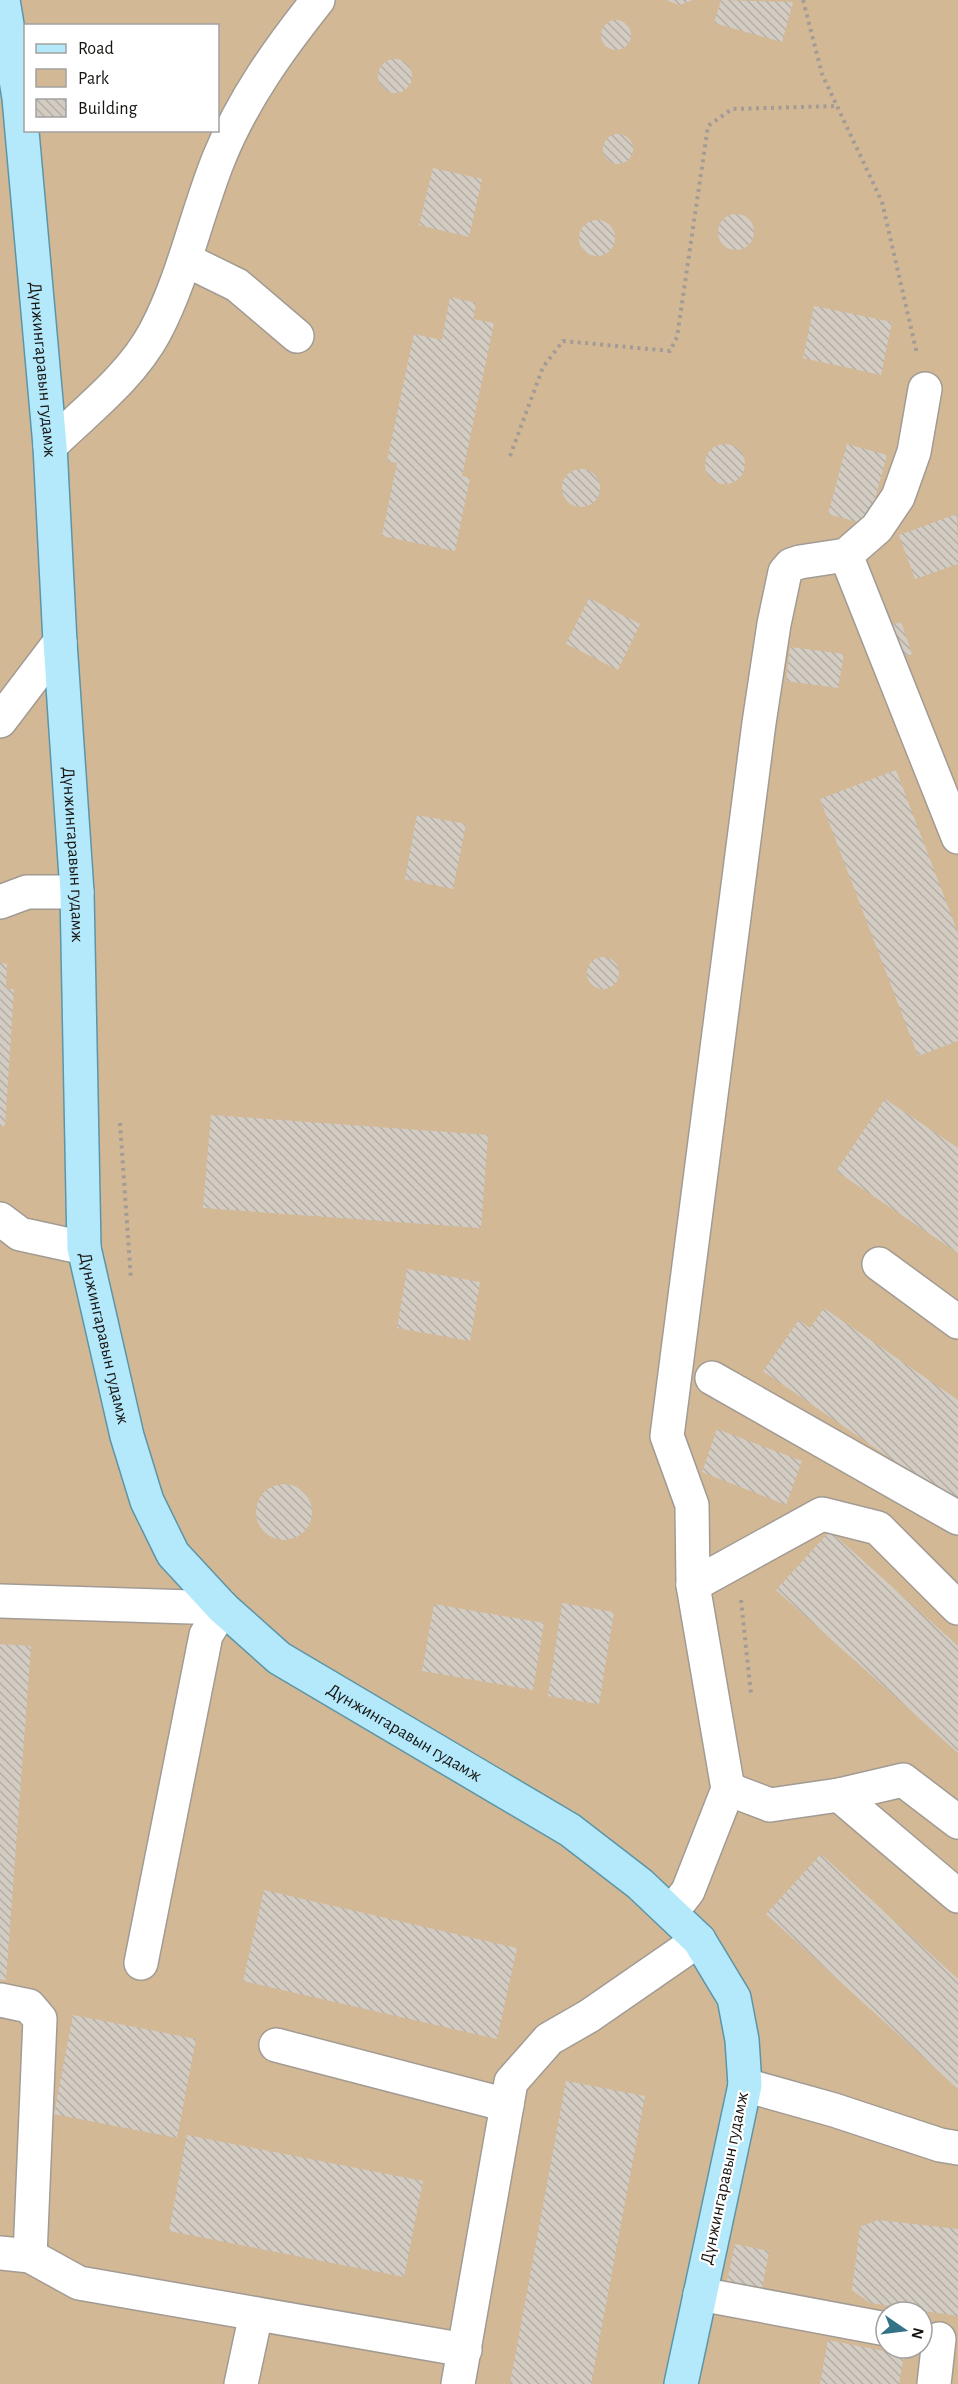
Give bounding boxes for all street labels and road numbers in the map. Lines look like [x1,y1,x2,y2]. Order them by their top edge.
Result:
street label: Дүнжингаравын гудамж [25,281,59,458]
street label: Дүнжингаравын гудамж [59,766,86,943]
street label: Дүнжингаравын гудамж [75,1251,132,1426]
street label: Дүнжингаравын гудамж [324,1681,485,1786]
street label: Дүнжингаравын гудамж [698,2090,752,2266]

